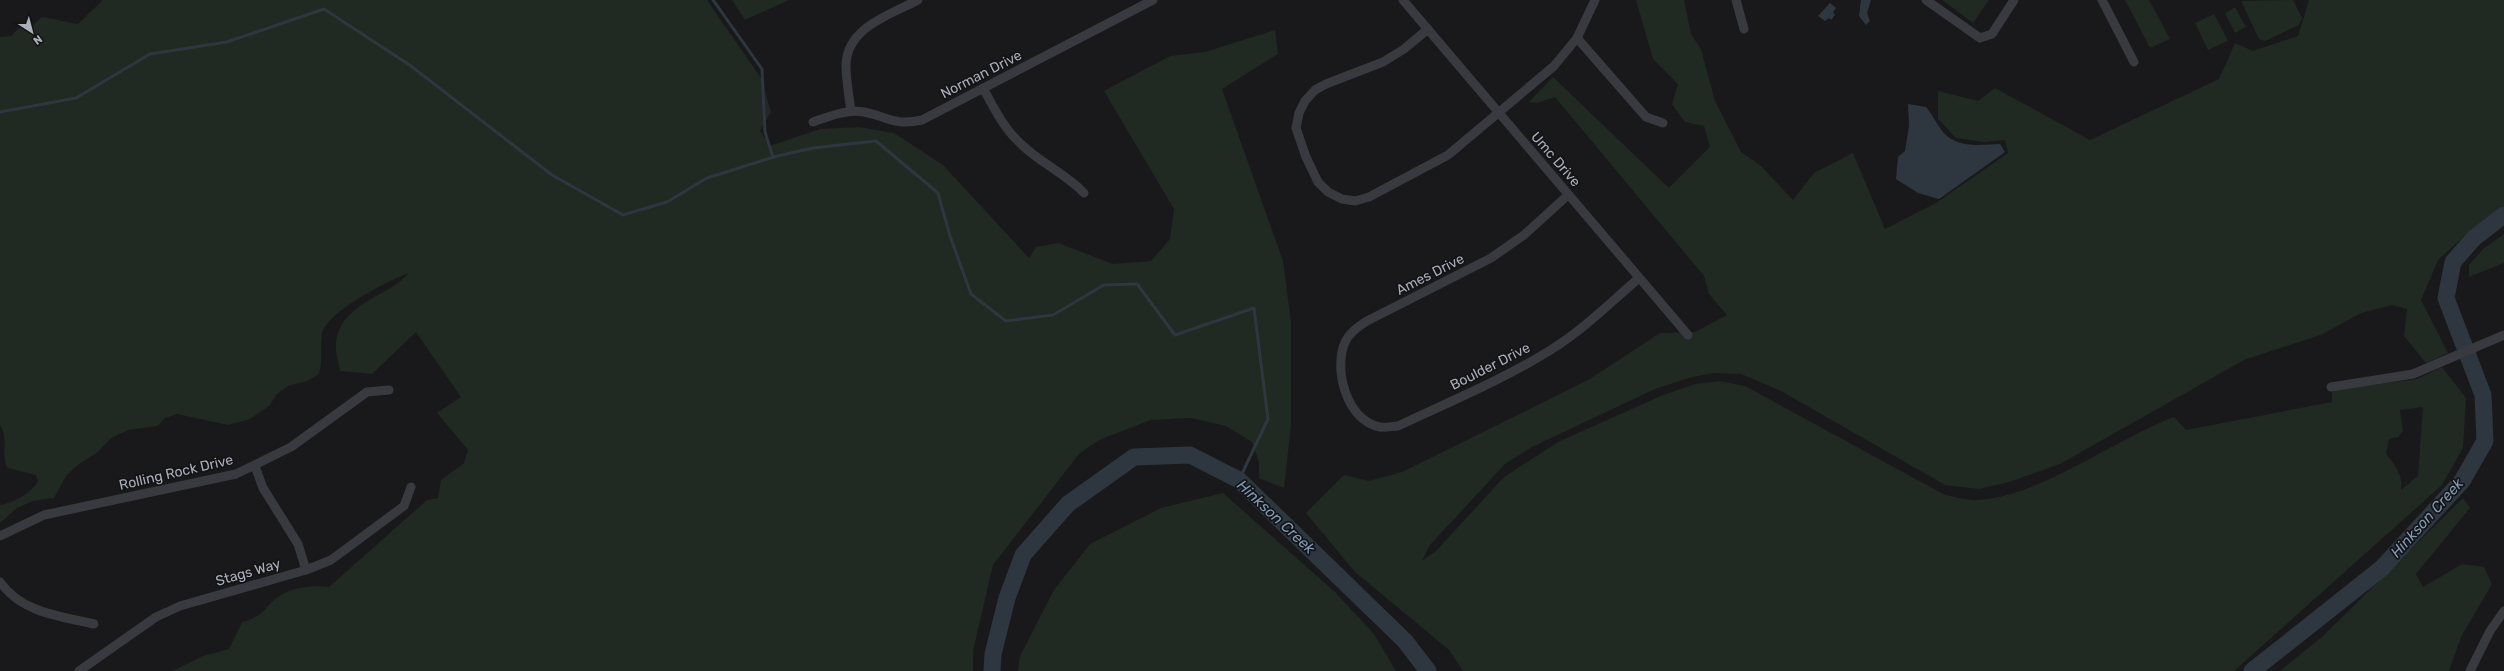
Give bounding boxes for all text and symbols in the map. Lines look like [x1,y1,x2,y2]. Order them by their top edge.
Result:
north arrow [12,12,52,52]
text: N [30,32,45,47]
street label: Norman Drive [938,47,1025,102]
street label: Umc Drive [1527,128,1584,190]
street label: Ames Drive [1393,250,1467,299]
street label: Boulder Drive [1447,339,1533,394]
street label: Rolling Rock Drive [117,451,235,494]
water label: Hinkson Creek [2387,475,2467,561]
water label: Hinkson Creek [1233,476,1319,558]
street label: Stags Way [214,555,283,590]

